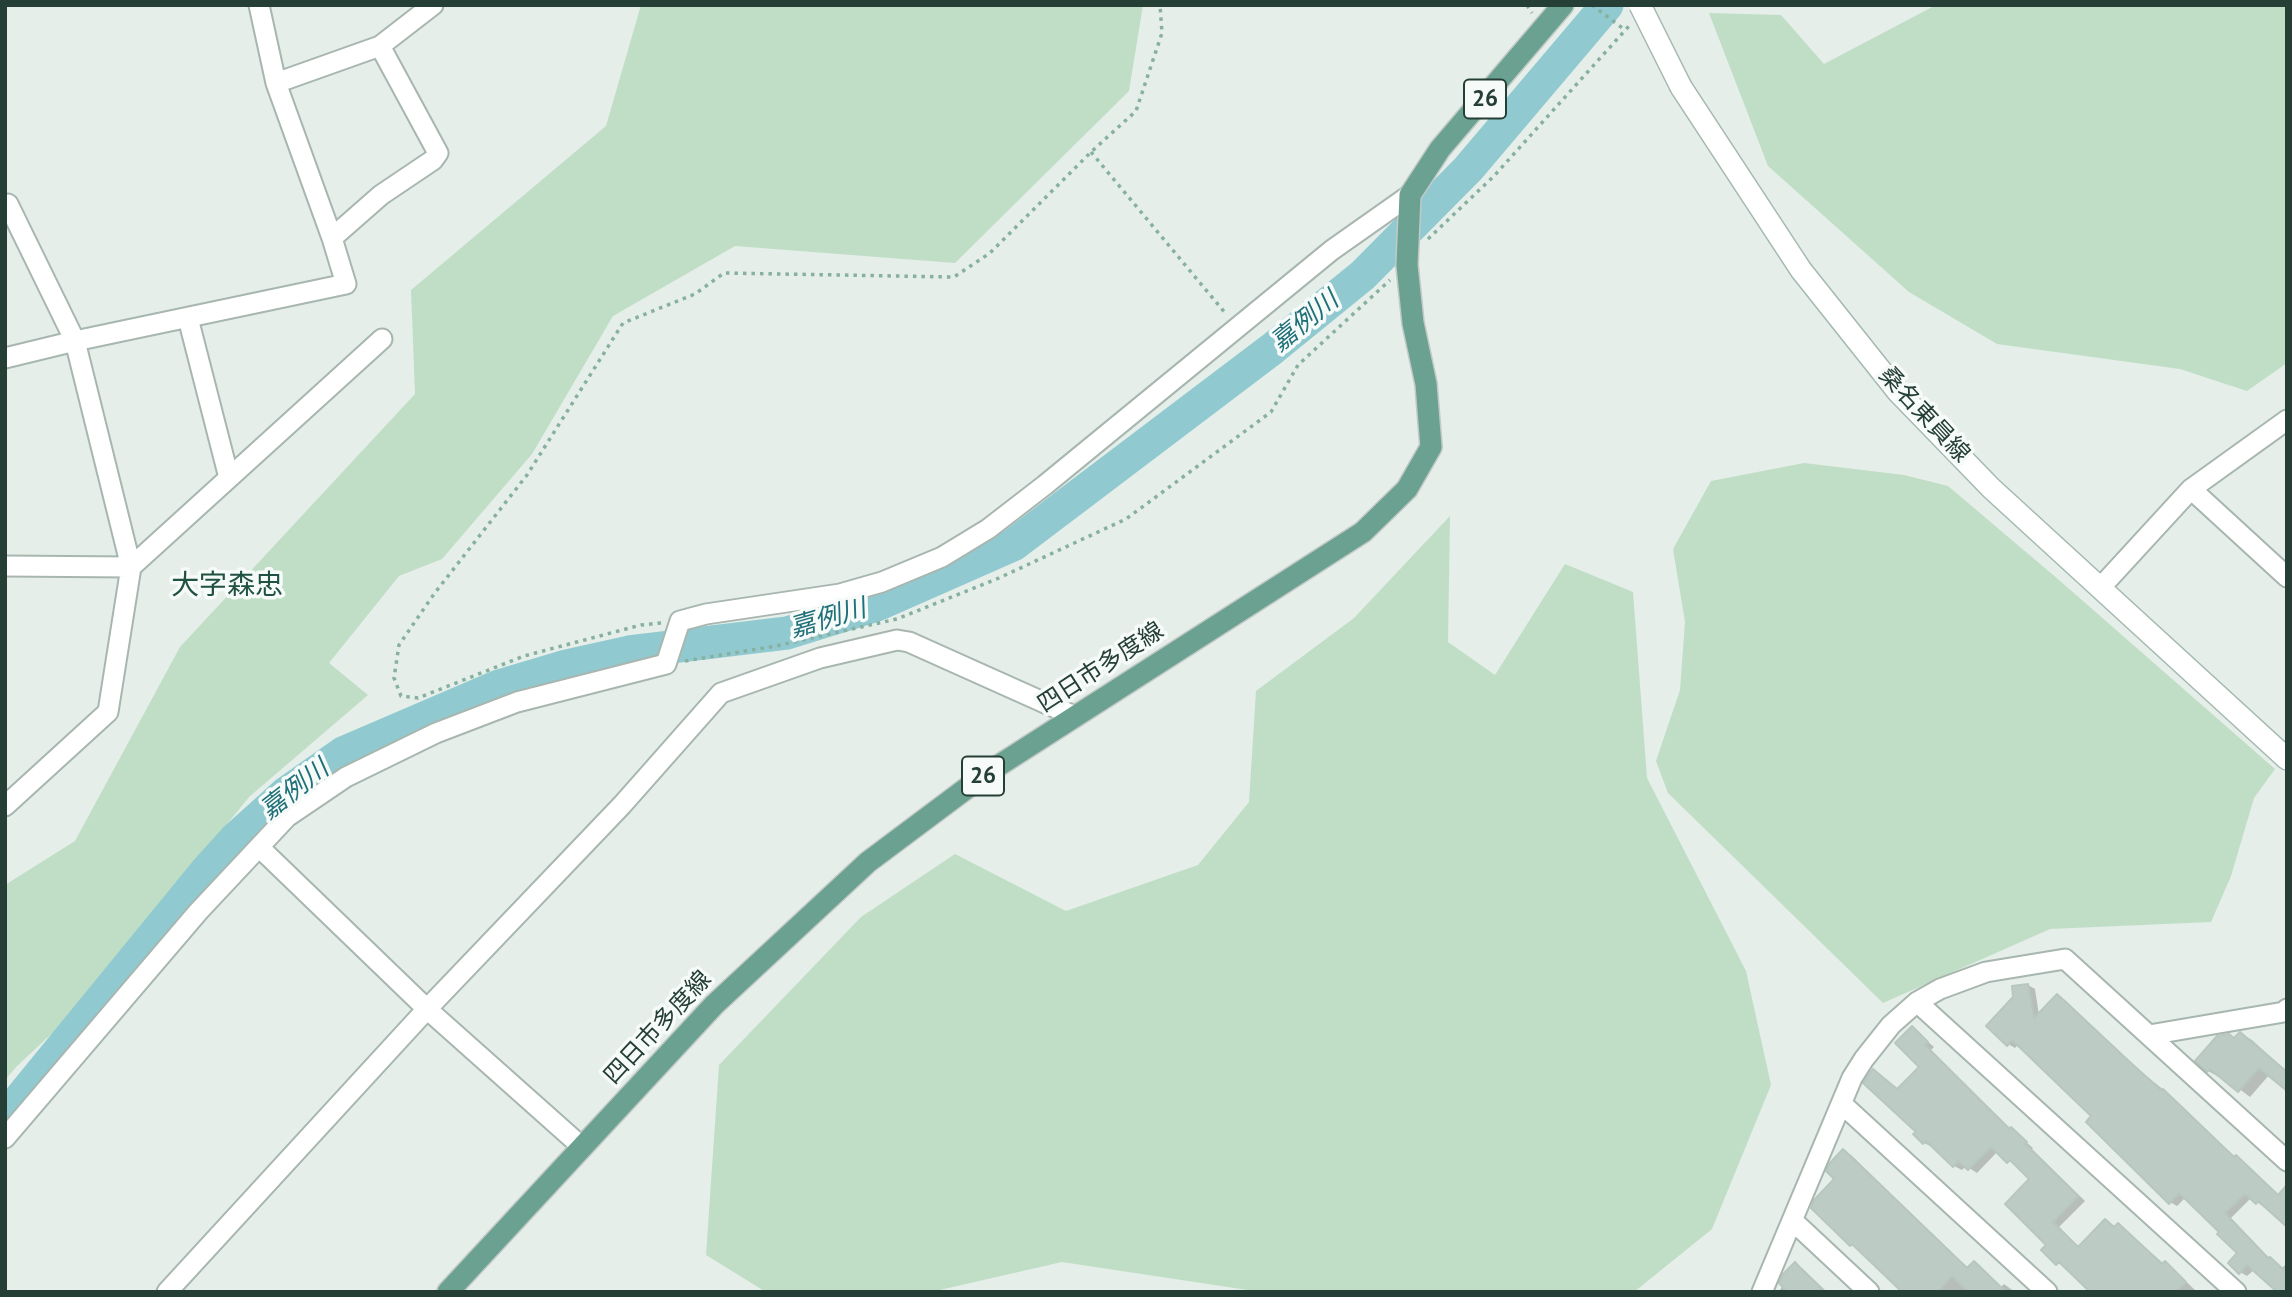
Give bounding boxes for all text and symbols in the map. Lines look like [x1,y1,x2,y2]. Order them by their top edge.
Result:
road number: 26 [1464,80,1506,118]
water label: 嘉例川 [1265,285,1345,359]
street label: 桑名東員線 [1873,361,1975,469]
district label: 大字森忠 [171,569,283,603]
water label: 嘉例川 [786,593,870,645]
street label: 四日市多度線 [1033,617,1169,719]
water label: 嘉例川 [255,754,335,826]
road number: 26 [962,756,1004,796]
street label: 四日市多度線 [598,966,718,1090]

